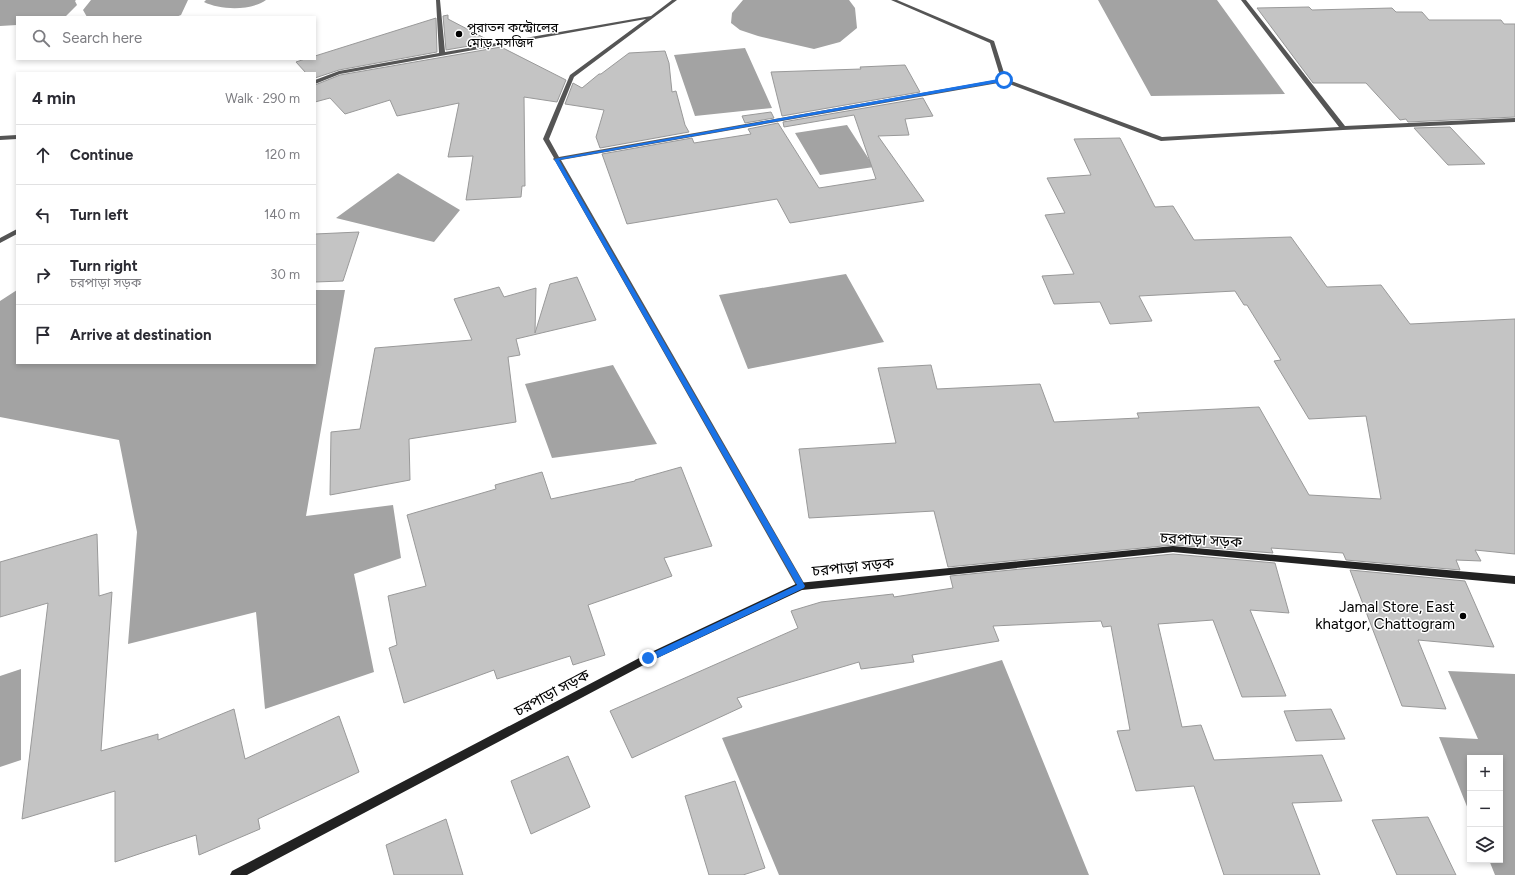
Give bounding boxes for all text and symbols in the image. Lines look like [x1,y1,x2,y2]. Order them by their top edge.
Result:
search box [16,16,316,60]
place label: পুরাতন কন্ট্রোলের মোড় মসজিদ [467,20,559,50]
icon: search [30,27,52,49]
text: Search here [62,29,142,47]
marker: পুরাতন কন্ট্রোলের মোড় মসজিদ [454,29,464,39]
route start [995,71,1013,89]
text: 4 min [32,88,76,108]
text: Walk · 290 m [225,91,300,106]
icon: ahead [32,144,54,166]
text: Continue [70,146,133,164]
text: 120 m [265,147,300,162]
icon: left [32,204,54,226]
text: Turn left [70,206,128,224]
text: 140 m [264,207,300,222]
text: Turn right [70,257,138,275]
icon: right [32,264,54,286]
text: 30 m [270,267,300,282]
text: চরপাড়া সড়ক [70,275,141,290]
icon: arrive [32,324,54,346]
text: Arrive at destination [70,326,211,344]
street label: চরপাড়া সড়ক [1158,529,1243,551]
street label: চরপাড়া সড়ক [810,554,896,580]
place label: Jamal Store, East khatgor, Chattogram [1315,598,1455,633]
marker: Jamal Store, East khatgor, Chattogram [1458,611,1468,621]
route end [639,649,657,667]
street label: চরপাড়া সড়ক [511,665,593,721]
map controls [1467,755,1503,863]
button: + [1467,755,1503,791]
button: − [1467,791,1503,827]
button: layers [1467,827,1503,863]

